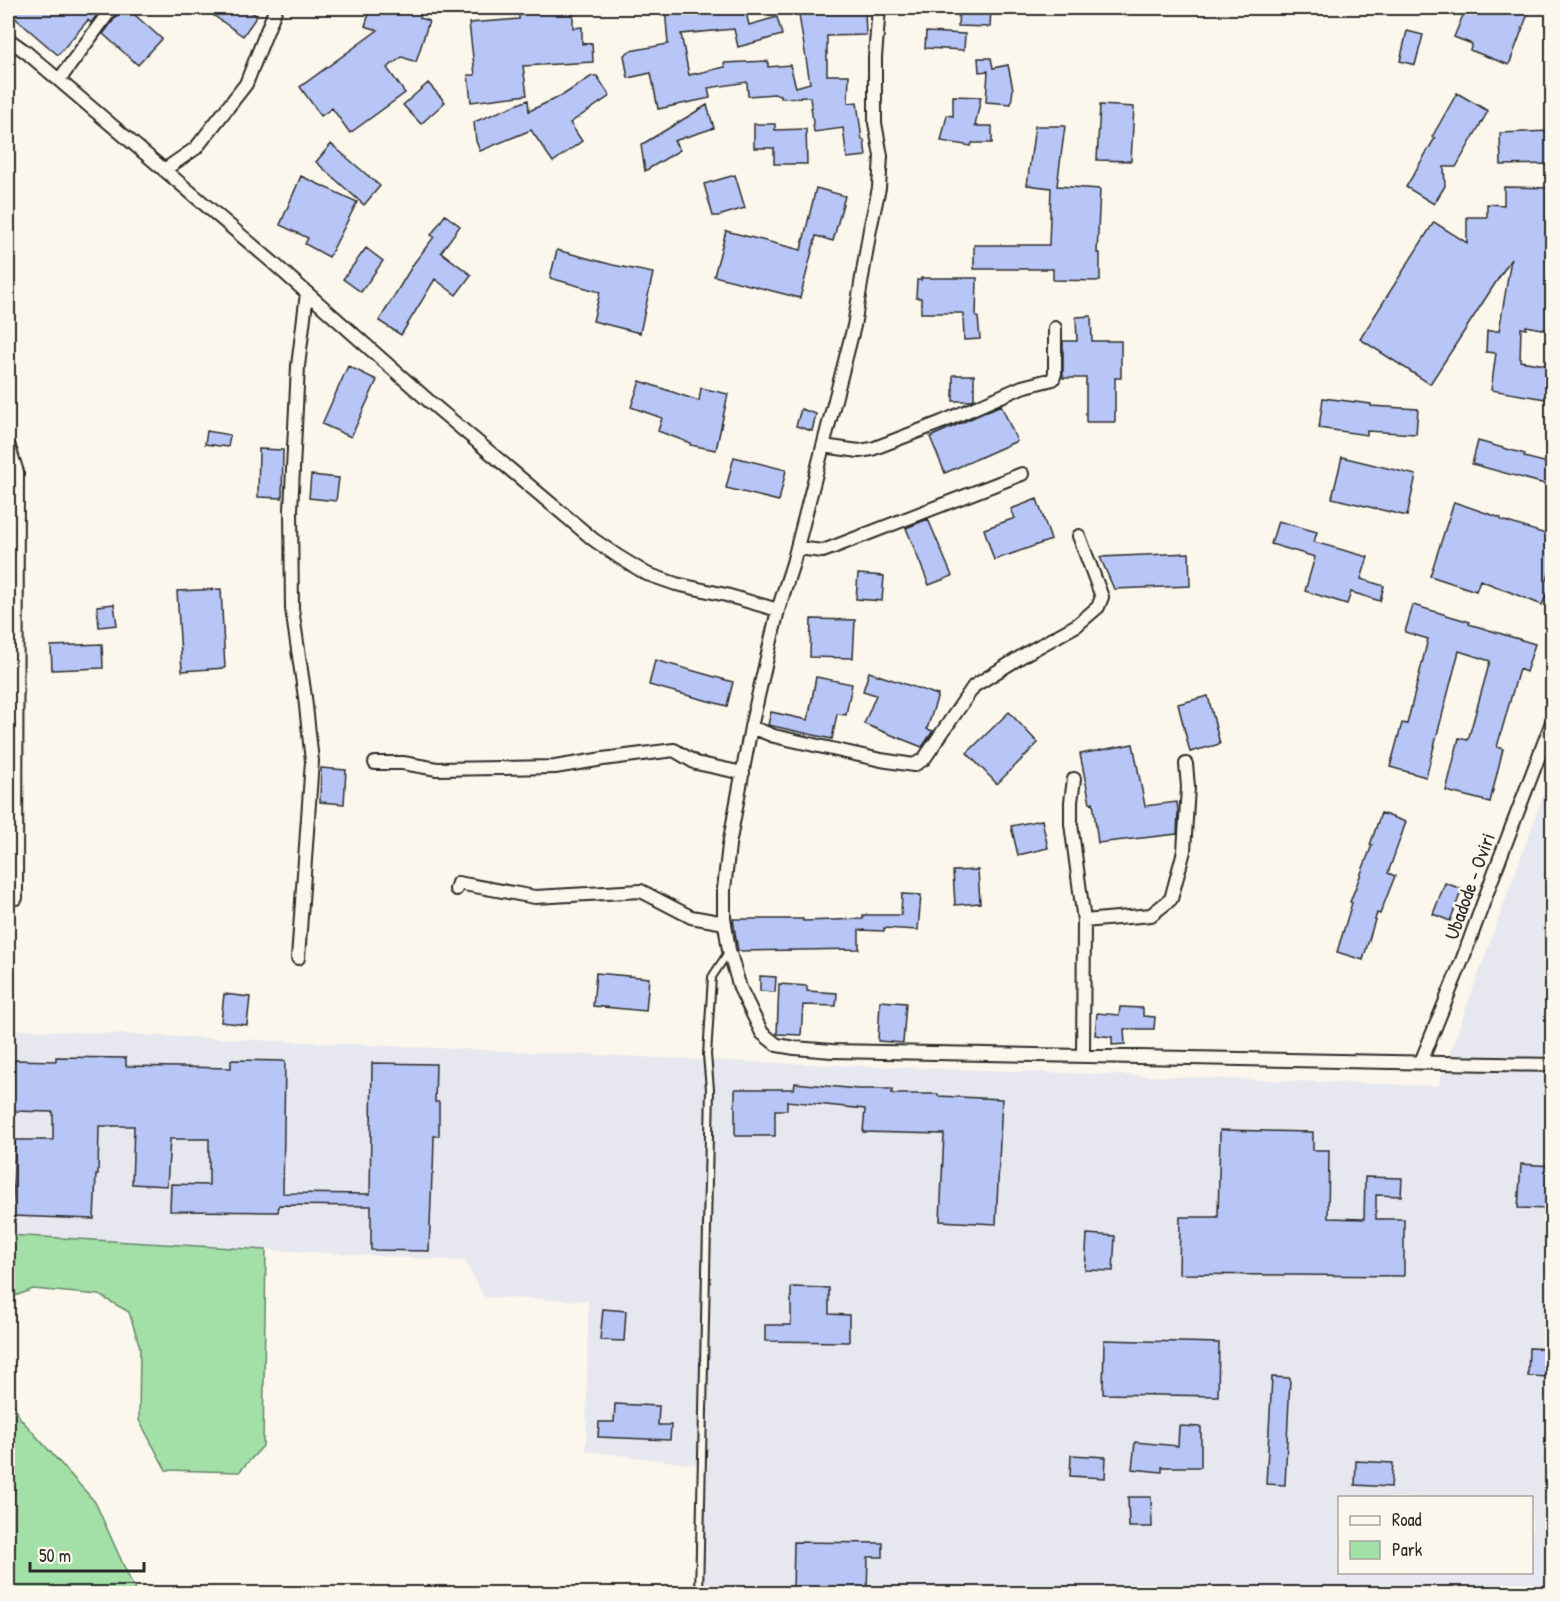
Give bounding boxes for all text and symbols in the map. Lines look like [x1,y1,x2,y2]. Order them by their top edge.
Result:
street label: Ubadode - Oviri [1437,829,1501,943]
legend [1338,1496,1533,1574]
text: Road [1392,1507,1422,1532]
scale bar [30,1535,144,1573]
text: Park [1392,1537,1423,1562]
text: 50 m [39,1543,71,1568]

